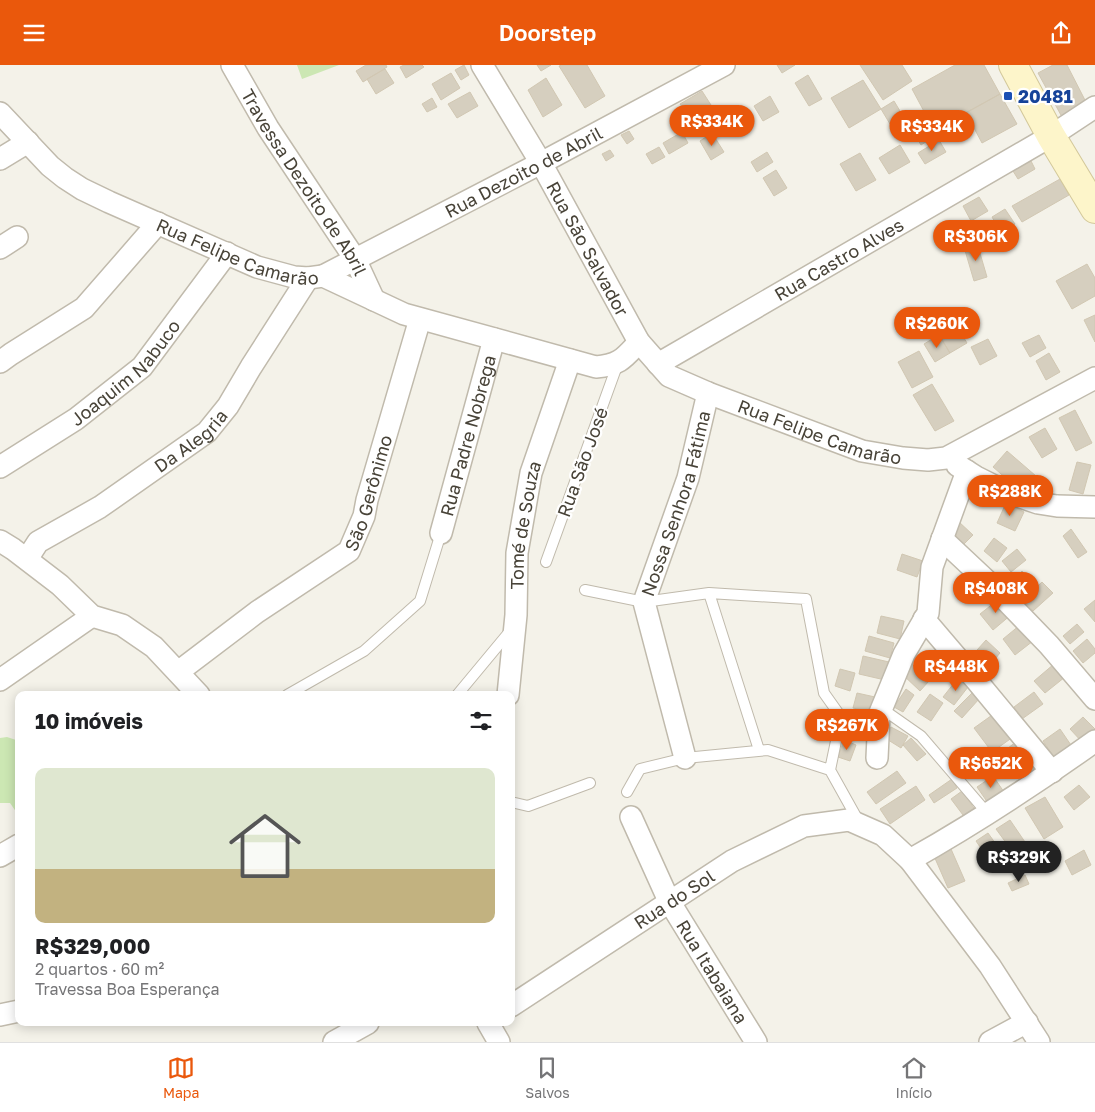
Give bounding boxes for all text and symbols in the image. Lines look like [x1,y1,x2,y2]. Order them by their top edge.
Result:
icon: menu [20,19,48,47]
text: Doorstep [499,19,596,46]
icon: share [1047,19,1075,47]
street label: Travessa Dezoito de Abril [237,85,372,279]
place label: 20481 [1018,85,1073,107]
marker: 20481 [1002,90,1014,102]
pin: R$334K [671,104,753,147]
pin: R$334K [891,109,973,152]
text: R$334K [681,111,743,131]
text: R$334K [901,116,963,136]
street label: Rua Dezoito de Abril [441,121,606,222]
street label: Rua São Salvador [542,177,634,320]
street label: Rua Felipe Camarão [153,213,320,289]
street label: Rua Castro Alves [770,213,907,305]
pin: R$306K [935,219,1017,262]
text: R$306K [944,226,1008,246]
pin: R$260K [896,307,978,349]
text: R$260K [905,313,969,333]
street label: Joaquim Nabuco [66,315,185,430]
street label: Rua Padre Nobrega [435,352,500,519]
street label: Rua Felipe Camarão [735,394,903,469]
street label: Rua São José [552,404,612,520]
street label: Da Alegria [150,405,232,477]
street label: Nossa Senhora Fátima [636,409,714,599]
street label: São Gerônimo [339,432,396,554]
street label: Tomé de Souza [505,458,545,590]
pin: R$288K [969,475,1051,517]
text: R$288K [978,481,1042,501]
pin: R$408K [955,571,1037,614]
text: R$408K [964,578,1028,598]
pin: R$448K [915,649,997,692]
text: R$448K [924,656,988,676]
icon: filters [467,707,495,735]
text: 10 imóveis [35,708,143,734]
pin: R$267K [806,709,888,751]
text: R$267K [816,715,878,735]
pin: R$652K [950,747,1032,789]
text: R$652K [959,753,1023,773]
icon: home [220,801,310,891]
pin: R$329K [978,841,1060,883]
text: R$329K [987,847,1051,867]
street label: Rua do Sol [630,864,719,933]
street label: Rua Itabaiana [672,915,753,1027]
text: R$329,000 [35,933,150,959]
text: 2 quartos · 60 m² [35,959,164,979]
text: Travessa Boa Esperança [35,979,220,999]
tab: Mapa [163,1054,199,1101]
tab: Salvos [525,1054,570,1101]
tab: Início [896,1054,932,1101]

